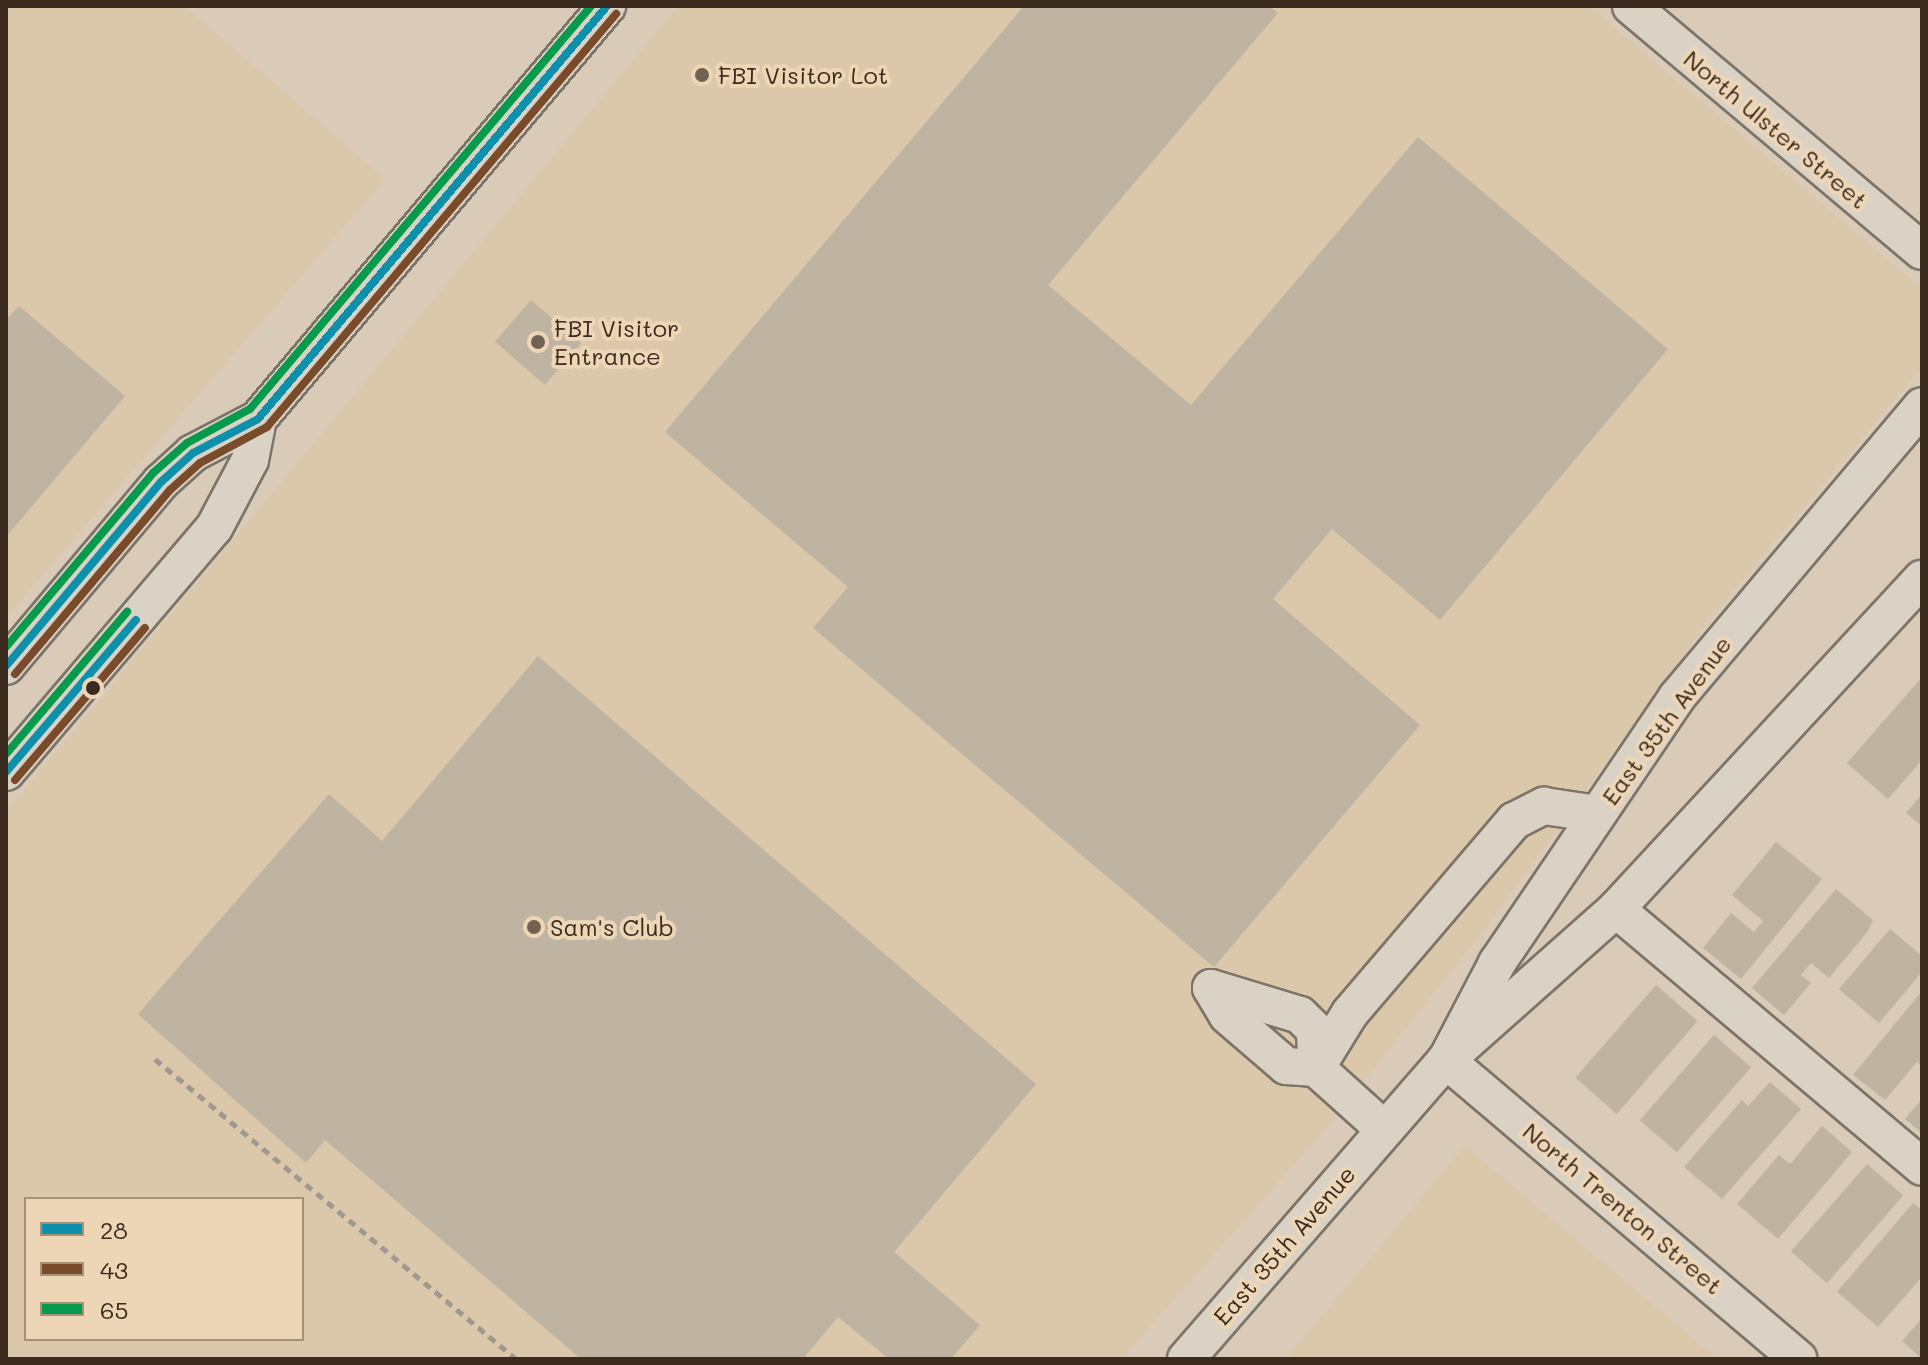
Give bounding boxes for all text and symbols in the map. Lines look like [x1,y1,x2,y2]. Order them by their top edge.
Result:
street label: North Ulster Street [1678,44,1874,214]
place label: FBI Visitor Lot [718,61,888,89]
marker: FBI Visitor Lot [693,66,711,84]
place label: FBI Visitor Entrance [554,314,679,370]
marker: FBI Visitor Entrance [529,333,547,351]
street label: East 35th Avenue [1595,630,1737,810]
unlabelled marker [85,680,101,696]
place label: Sam's Club [550,913,674,941]
marker: Sam's Club [525,918,543,936]
street label: North Trenton Street [1517,1116,1729,1300]
street label: East 35th Avenue [1207,1160,1361,1330]
legend [24,1197,304,1341]
text: 28 [100,1214,128,1245]
text: 43 [100,1254,128,1285]
text: 65 [100,1294,129,1325]

